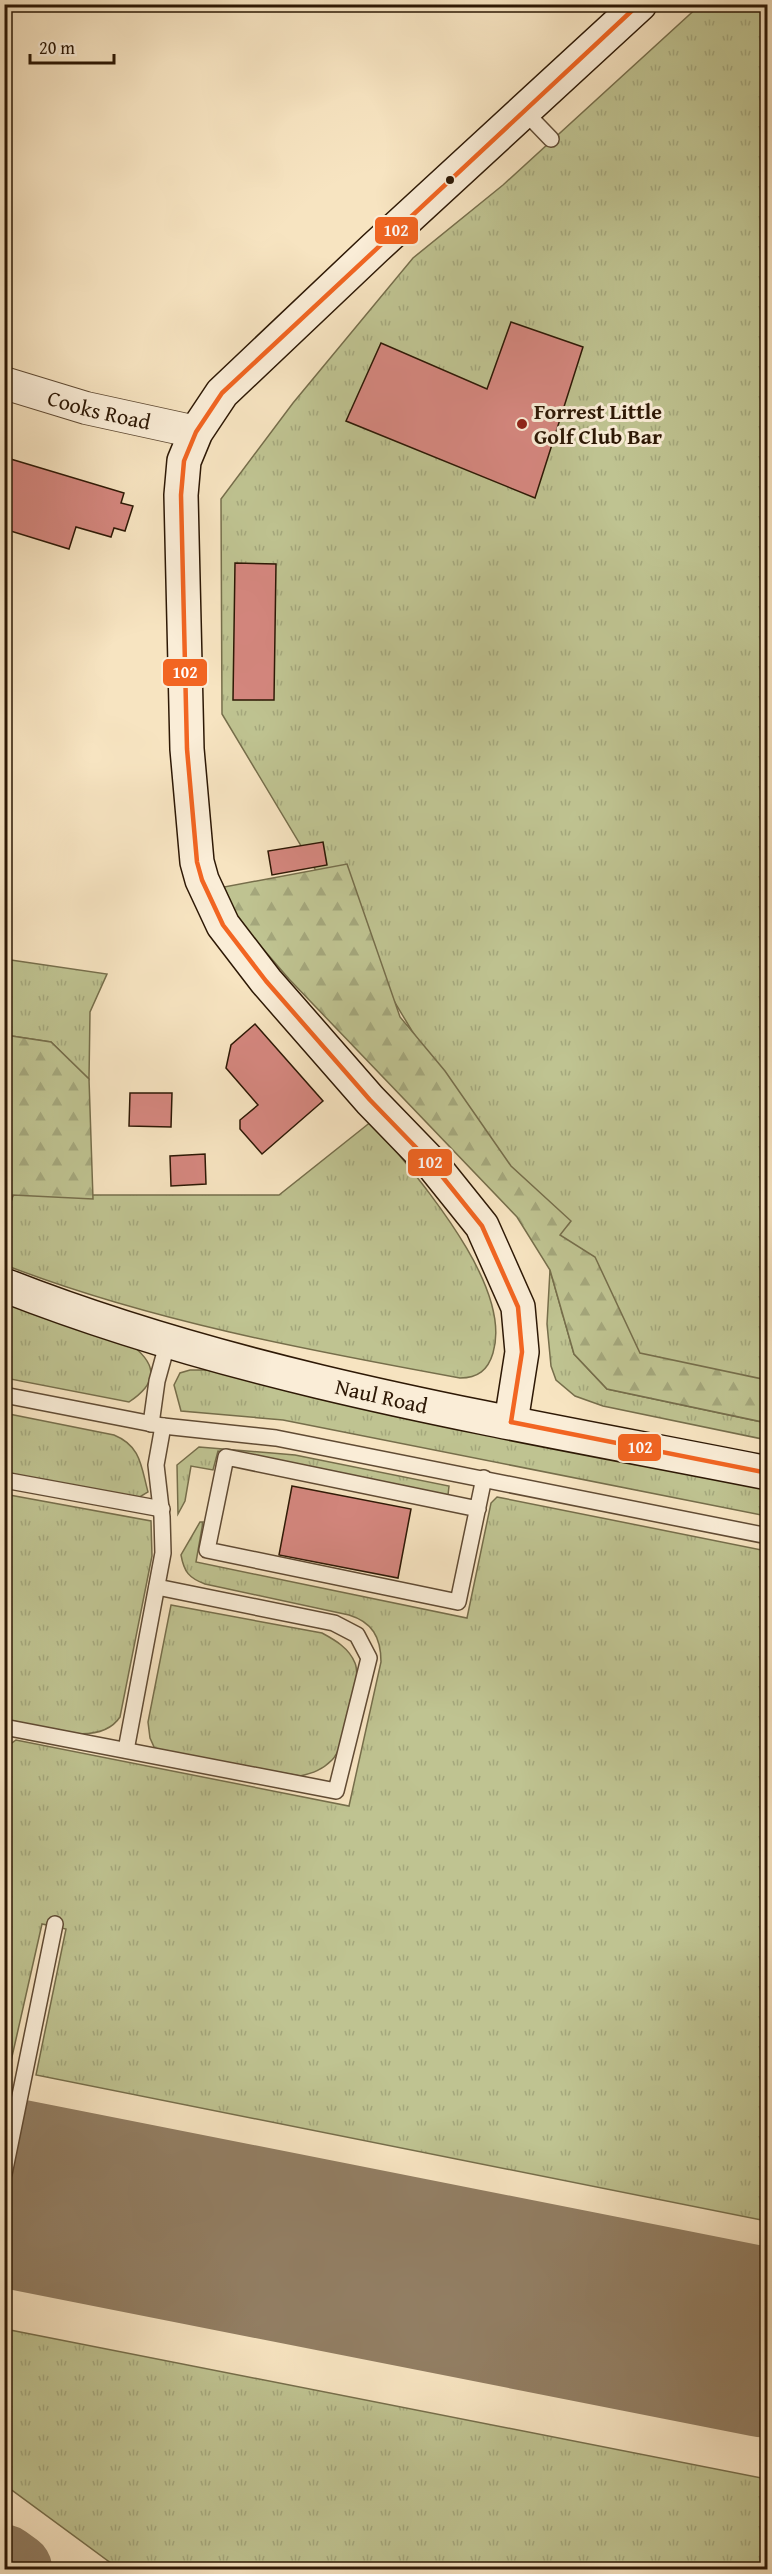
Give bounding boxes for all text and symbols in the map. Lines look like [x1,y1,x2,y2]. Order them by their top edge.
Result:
scale bar [30,27,114,65]
text: 20 m [39,34,75,61]
unlabelled marker [444,174,456,186]
line badge: 102 [374,216,419,245]
text: 102 [384,218,408,242]
street label: Cooks Road [44,381,154,438]
place label: Forrest Little Golf Club Bar [534,395,662,452]
marker: Forrest Little Golf Club Bar [515,417,529,431]
line badge: 102 [162,658,208,687]
text: 102 [173,660,197,684]
line badge: 102 [407,1148,453,1177]
text: 102 [418,1150,442,1174]
street label: Naul Road [332,1370,431,1422]
line badge: 102 [617,1433,662,1462]
text: 102 [628,1435,652,1459]

